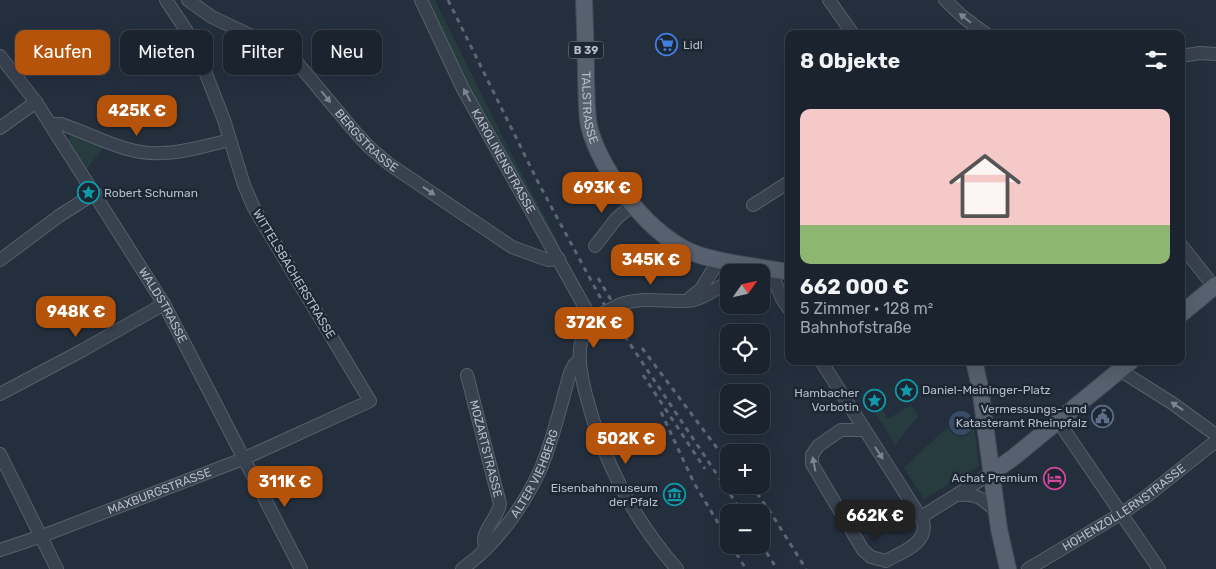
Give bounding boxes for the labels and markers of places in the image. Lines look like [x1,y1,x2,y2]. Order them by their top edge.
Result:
supermarket icon: Lidl [655,33,679,57]
place label: Lidl [683,38,703,52]
pin: 425K € [96,94,178,137]
pin: 693K € [561,172,643,214]
place icon: Robert Schuman [76,181,100,205]
place label: Robert Schuman [104,186,198,200]
pin: 345K € [610,244,692,286]
pin: 948K € [35,296,117,338]
pin: 372K € [553,306,635,349]
place icon: Daniel-Meininger-Platz [894,378,918,402]
place label: Daniel-Meininger-Platz [922,383,1051,397]
place label: Hambacher Vorbotin [794,386,859,414]
place icon: Hambacher Vorbotin [863,388,887,412]
place label: Vermessungs- und Katasteramt Rheinpfalz [956,402,1087,430]
public building icon: Vermessungs- und Katasteramt Rheinpfalz [1091,404,1115,428]
pin: 502K € [585,422,667,465]
pin: 311K € [244,466,326,508]
hotel icon: Achat Premium [1042,466,1066,490]
place label: Achat Premium [952,471,1038,485]
place label: Eisenbahnmuseum der Pfalz [551,481,658,509]
museum icon: Eisenbahnmuseum der Pfalz [662,483,686,507]
pin: 662K € [834,500,916,542]

